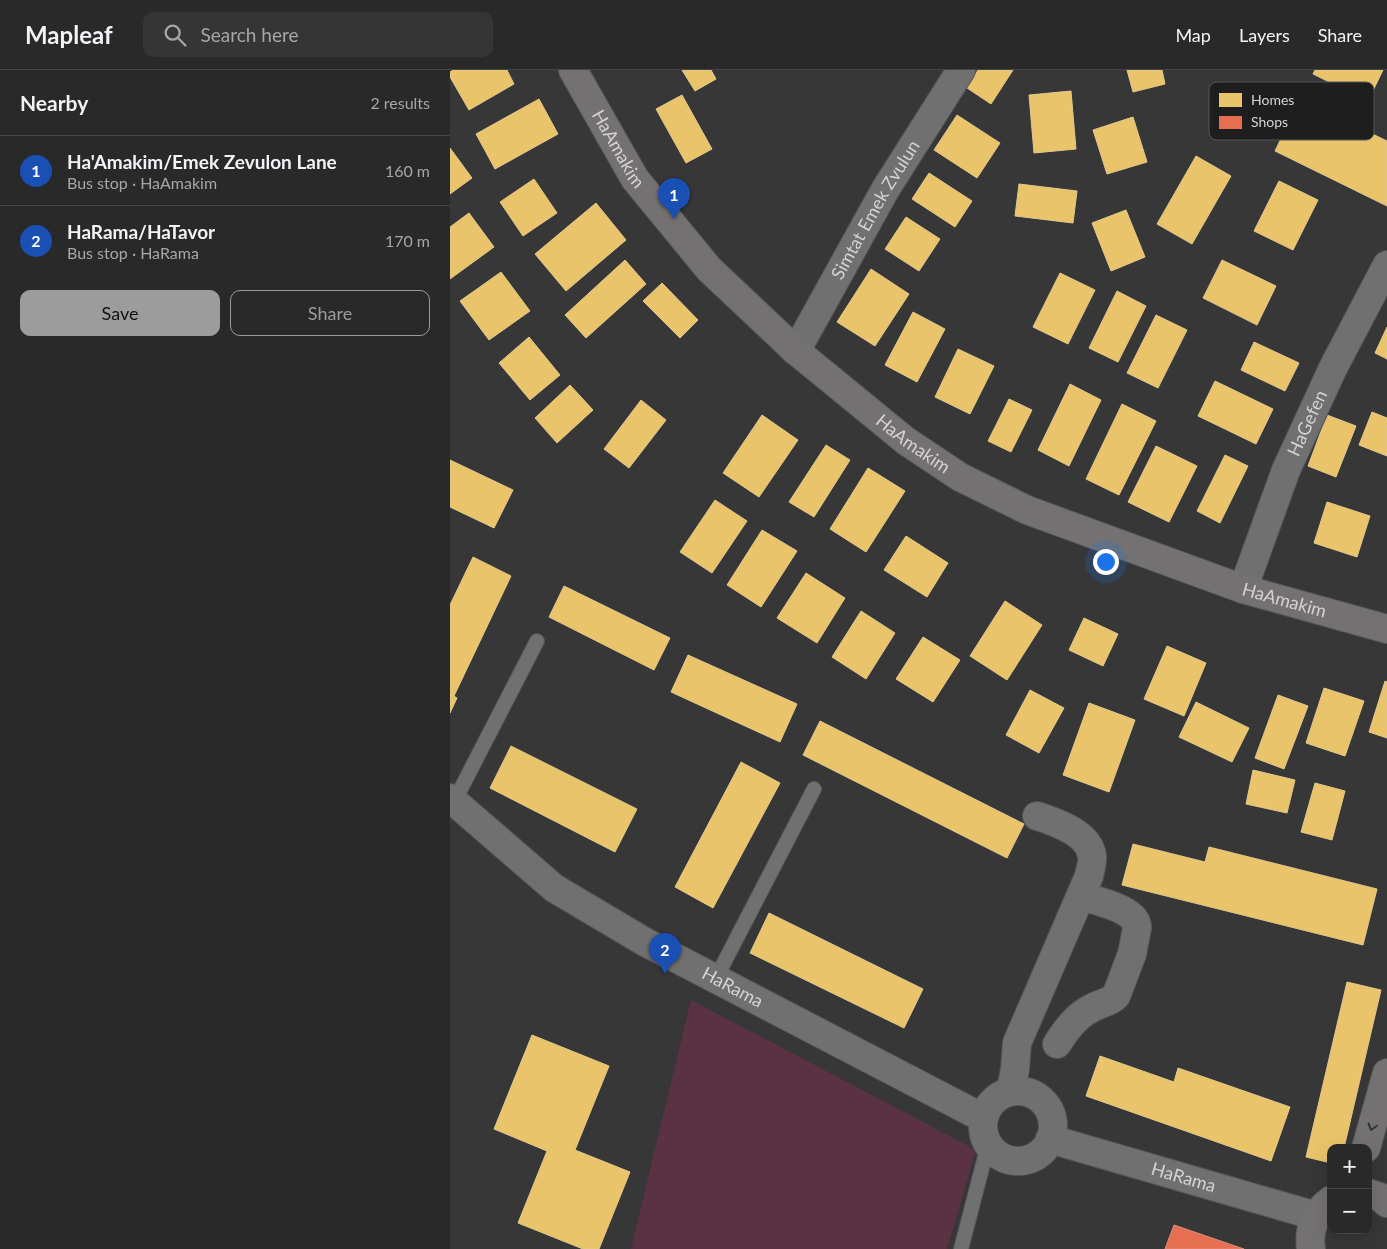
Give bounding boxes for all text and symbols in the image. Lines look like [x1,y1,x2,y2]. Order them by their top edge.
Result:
search box [143,12,493,57]
text: Mapleaf [25,20,113,49]
icon: search [161,21,189,49]
text: Search here [201,23,299,46]
text: Map [1175,24,1211,46]
text: Layers [1239,24,1290,46]
text: Share [1318,24,1362,46]
legend [1209,82,1374,140]
text: Nearby [20,90,88,115]
text: Homes [1251,91,1294,108]
text: 2 results [370,93,430,112]
street label: HaAmakim [588,106,650,192]
text: Shops [1251,113,1288,130]
street label: Simtat Emek Zvulun [826,136,924,283]
text: Ha'Amakim/Emek Zevulon Lane [67,150,337,173]
text: 1 [31,161,41,180]
text: 160 m [385,161,430,180]
text: Bus stop · HaAmakim [67,173,217,192]
pin: 1 [658,178,690,219]
text: HaRama/HaTavor [67,220,215,243]
text: 2 [31,231,41,250]
text: 170 m [385,231,430,250]
text: Bus stop · HaRama [67,243,199,262]
button: Save [20,290,220,336]
button: Share [230,290,430,336]
street label: HaGefen [1282,386,1331,459]
street label: HaAmakim [872,409,955,477]
your location [1093,549,1119,575]
street label: HaAmakim [1240,577,1329,622]
pin: 2 [649,933,681,974]
street label: HaRama [699,962,767,1012]
one-way arrow [1367,1123,1377,1131]
map controls [1327,1144,1372,1234]
button: + [1327,1144,1372,1189]
street label: HaRama [1149,1157,1219,1196]
button: − [1327,1189,1372,1234]

